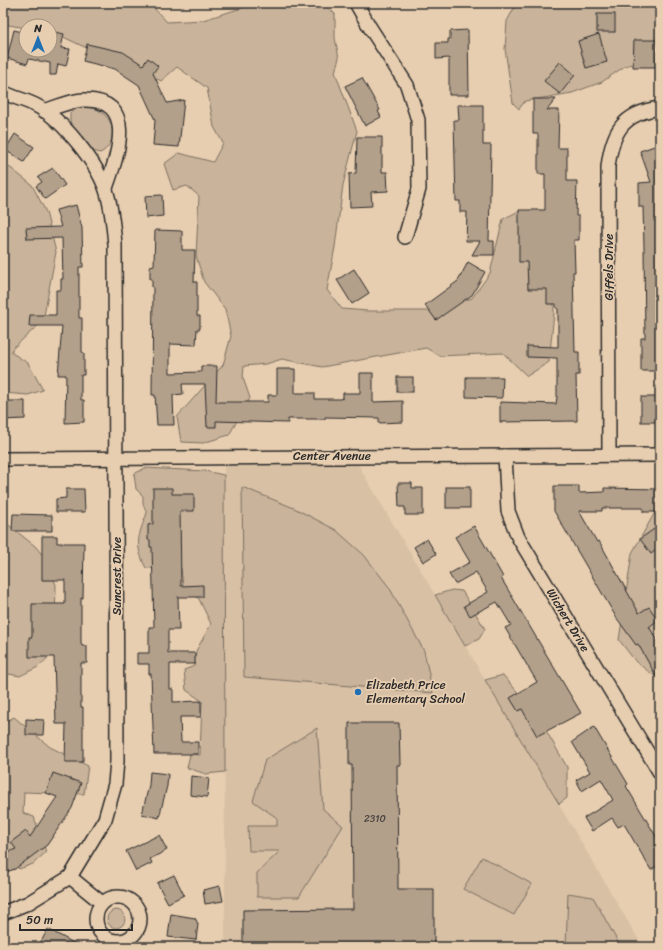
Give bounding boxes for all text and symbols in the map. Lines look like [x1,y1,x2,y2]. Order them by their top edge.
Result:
north arrow [18,18,58,58]
text: N [33,19,42,38]
street label: Giffels Drive [598,234,620,300]
street label: Center Avenue [293,445,371,467]
street label: Suncrest Drive [106,537,128,615]
street label: Wichert Drive [540,584,596,656]
place label: Elizabeth Price Elementary School [366,674,466,710]
marker: Elizabeth Price Elementary School [353,687,363,697]
house number: 2310 [364,810,386,828]
scale bar [20,906,132,932]
text: 50 m [26,909,53,931]

